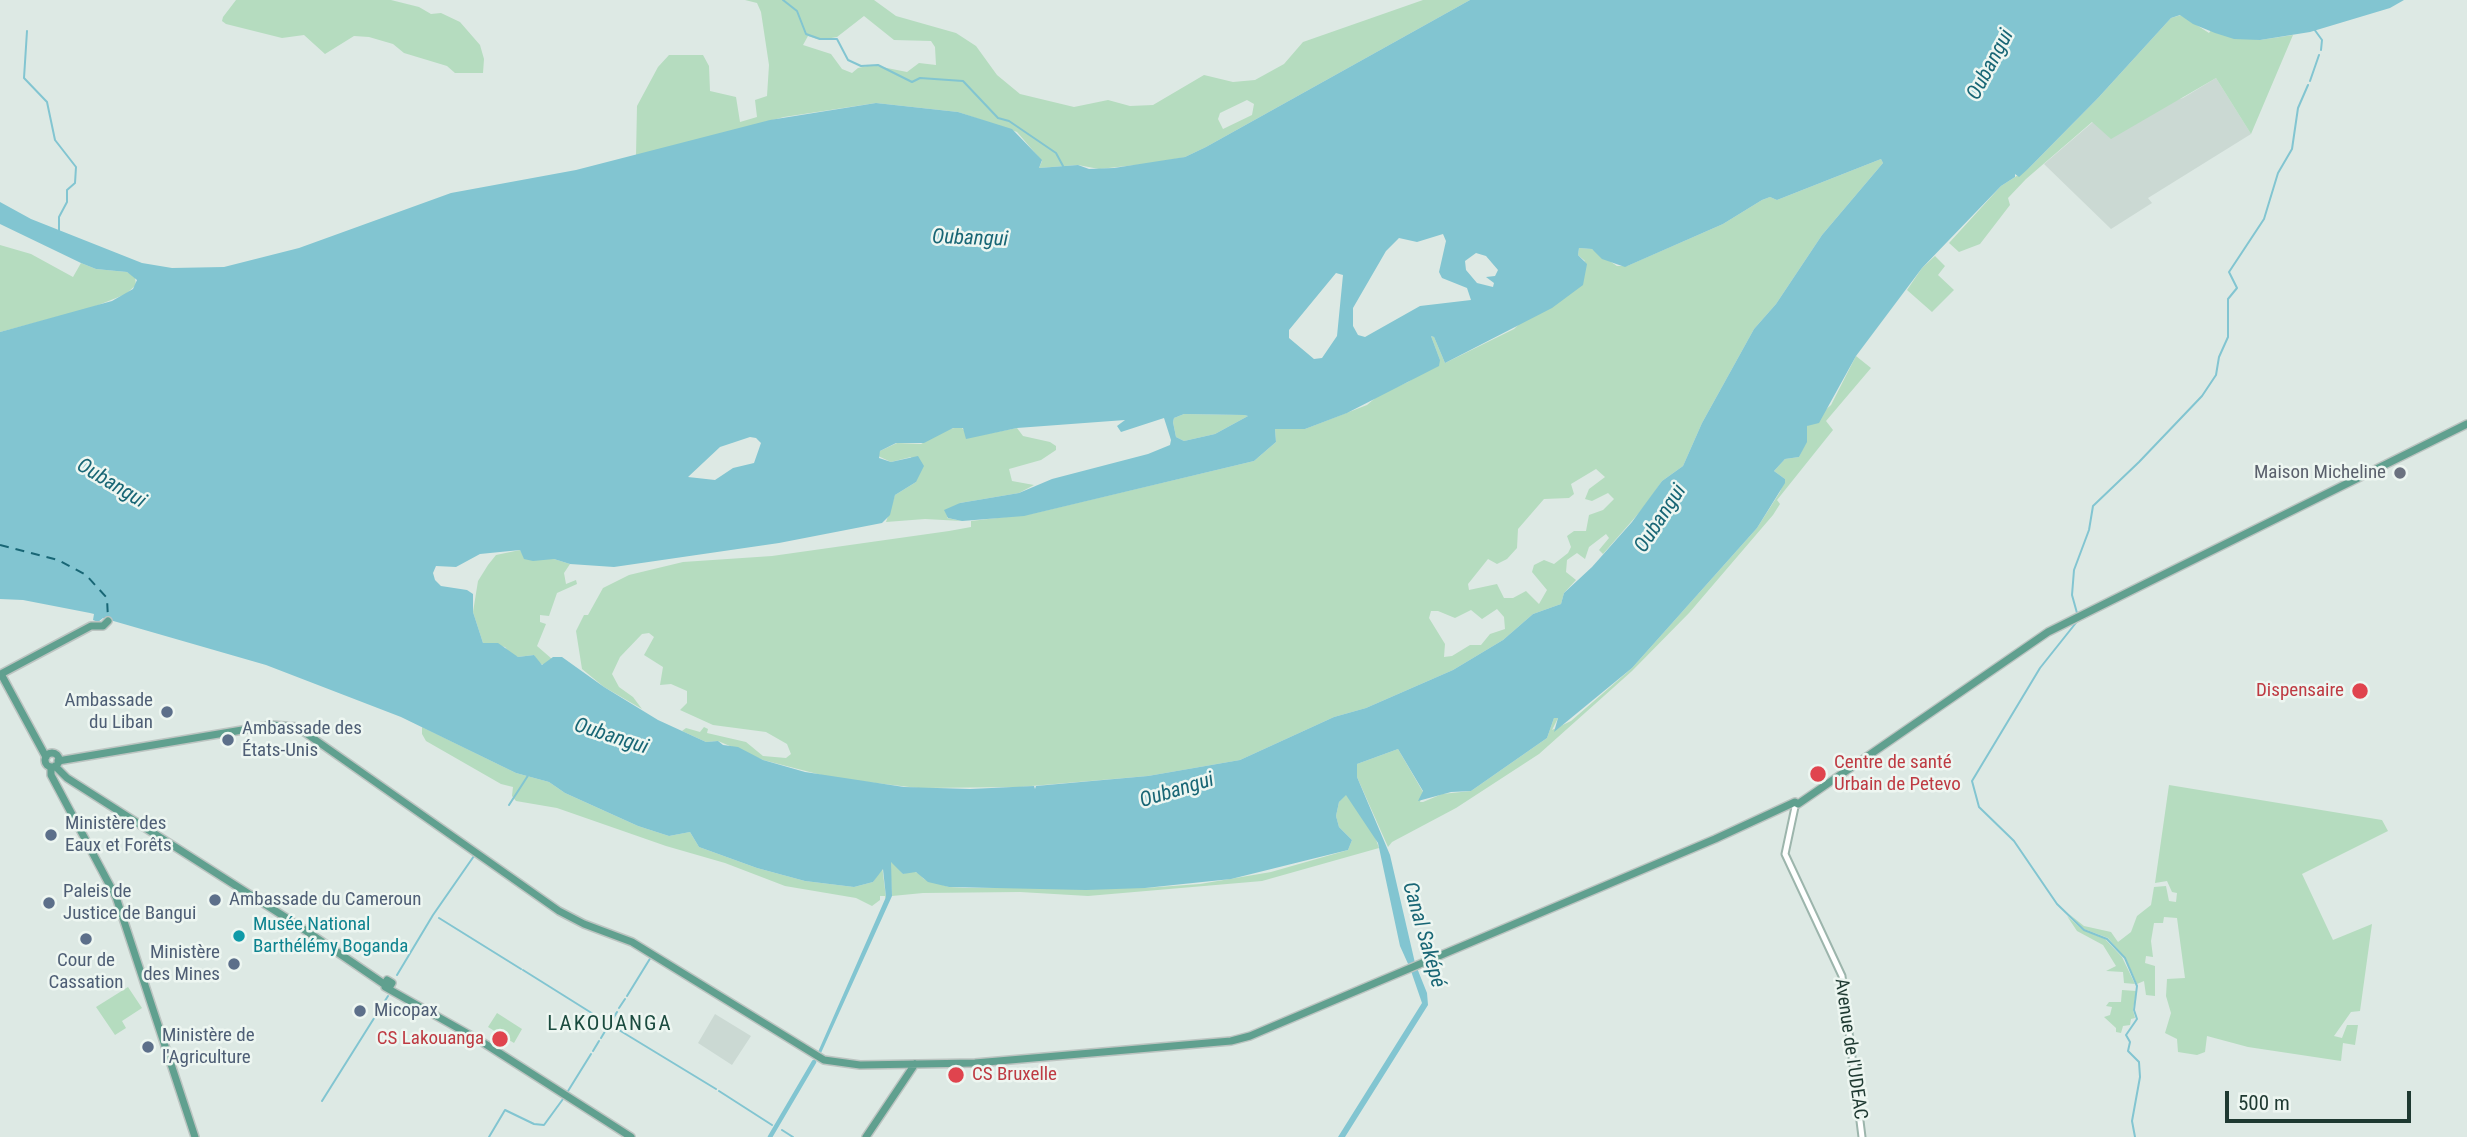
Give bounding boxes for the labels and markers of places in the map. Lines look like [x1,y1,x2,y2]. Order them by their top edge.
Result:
place label: Maison Micheline [2254,462,2386,484]
marker: Maison Micheline [2392,465,2408,481]
place label: Dispensaire [2256,680,2344,702]
marker: Dispensaire [2350,681,2370,701]
place label: Ambassade du Liban [65,690,153,734]
marker: Ambassade du Liban [159,704,175,720]
place label: Ambassade des États-Unis [242,718,362,762]
marker: Ambassade des États-Unis [220,732,236,748]
place label: Centre de santé Urbain de Petevo [1834,752,1961,796]
marker: Centre de santé Urbain de Petevo [1808,764,1828,784]
place label: Ministère des Eaux et Forêts [65,813,172,857]
marker: Ministère des Eaux et Forêts [43,827,59,843]
place label: Paleis de Justice de Bangui [63,881,196,925]
place label: Ambassade du Cameroun [229,889,421,911]
marker: Ambassade du Cameroun [207,892,223,908]
marker: Paleis de Justice de Bangui [41,895,57,911]
place label: Musée National Barthélémy Boganda [253,914,408,958]
marker: Musée National Barthélémy Boganda [231,928,247,944]
marker: Cour de Cassation [78,931,94,947]
place label: Ministère des Mines [143,942,220,986]
place label: Cour de Cassation [48,950,124,994]
marker: Ministère des Mines [226,956,242,972]
place label: Micopax [374,1000,438,1022]
marker: Micopax [352,1003,368,1019]
place label: Ministère de l'Agriculture [162,1025,255,1069]
place label: CS Lakouanga [377,1028,484,1050]
marker: CS Lakouanga [490,1029,510,1049]
marker: Ministère de l'Agriculture [140,1039,156,1055]
place label: CS Bruxelle [972,1064,1057,1086]
marker: CS Bruxelle [946,1065,966,1085]

